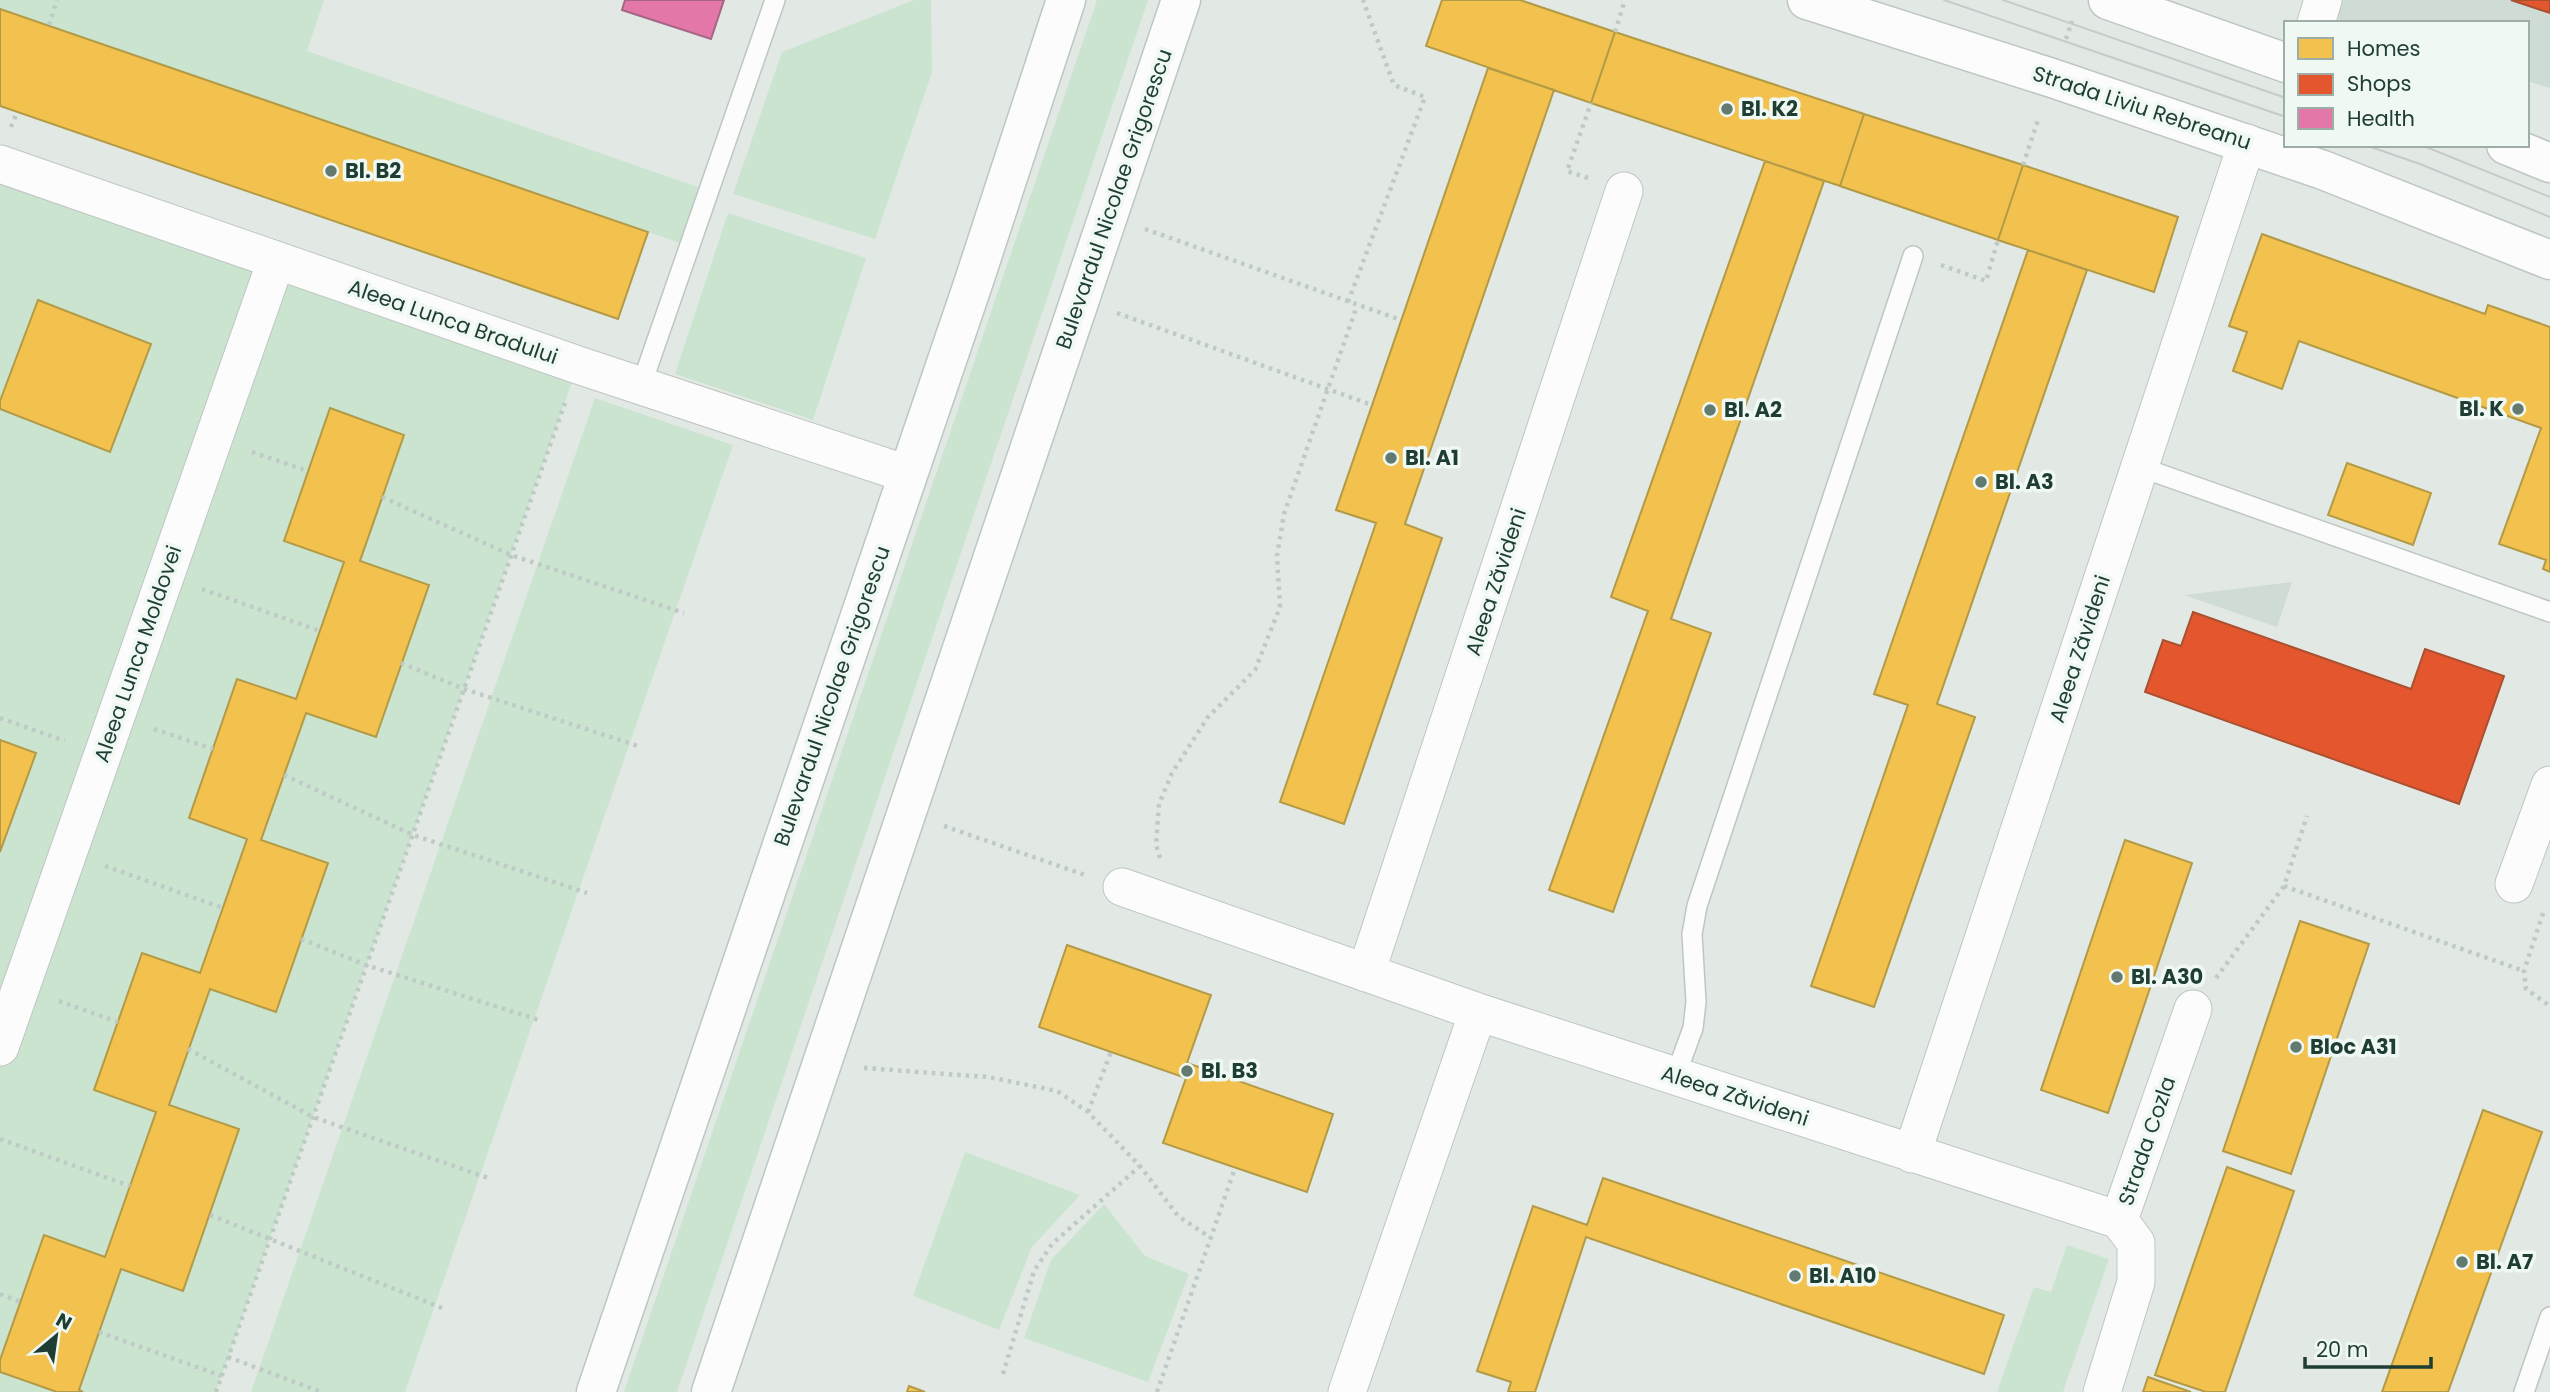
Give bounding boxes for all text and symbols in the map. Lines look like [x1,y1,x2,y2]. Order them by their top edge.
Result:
legend [2284,21,2529,147]
text: Homes [2347,34,2421,63]
street label: Bulevardul Nicolae Grigorescu [1048,45,1179,353]
street label: Strada Liviu Rebreanu [2029,58,2255,157]
text: Shops [2347,69,2411,98]
place label: Bl. K2 [1741,94,1798,123]
marker: Bl. K2 [1719,101,1735,117]
text: Health [2347,104,2415,133]
place label: Bl. B2 [345,156,401,185]
marker: Bl. B2 [323,163,339,179]
street label: Aleea Lunca Bradului [344,272,562,371]
place label: Bl. K [2459,394,2504,423]
place label: Bl. A2 [1724,395,1782,424]
marker: Bl. K [2510,401,2526,417]
marker: Bl. A2 [1702,402,1718,418]
place label: Bl. A1 [1405,443,1459,472]
marker: Bl. A1 [1383,450,1399,466]
place label: Bl. A3 [1995,467,2054,496]
marker: Bl. A3 [1973,474,1989,490]
street label: Aleea Zăvideni [1458,504,1533,659]
street label: Aleea Lunca Moldovei [87,541,188,766]
street label: Bulevardul Nicolae Grigorescu [766,542,897,850]
street label: Aleea Zăvideni [2042,571,2117,726]
place label: Bl. A30 [2131,962,2203,991]
marker: Bl. A30 [2109,969,2125,985]
place label: Bloc A31 [2310,1032,2397,1061]
marker: Bloc A31 [2288,1039,2304,1055]
place label: Bl. B3 [1201,1056,1258,1085]
street label: Aleea Zăvideni [1658,1058,1813,1133]
marker: Bl. B3 [1179,1063,1195,1079]
street label: Strada Cozla [2111,1072,2182,1209]
place label: Bl. A7 [2476,1247,2533,1276]
marker: Bl. A7 [2454,1254,2470,1270]
place label: Bl. A10 [1809,1261,1876,1290]
marker: Bl. A10 [1787,1268,1803,1284]
north arrow [21,1301,91,1371]
text: N [51,1306,77,1337]
scale bar [2305,1326,2431,1370]
text: 20 m [2316,1335,2369,1364]

